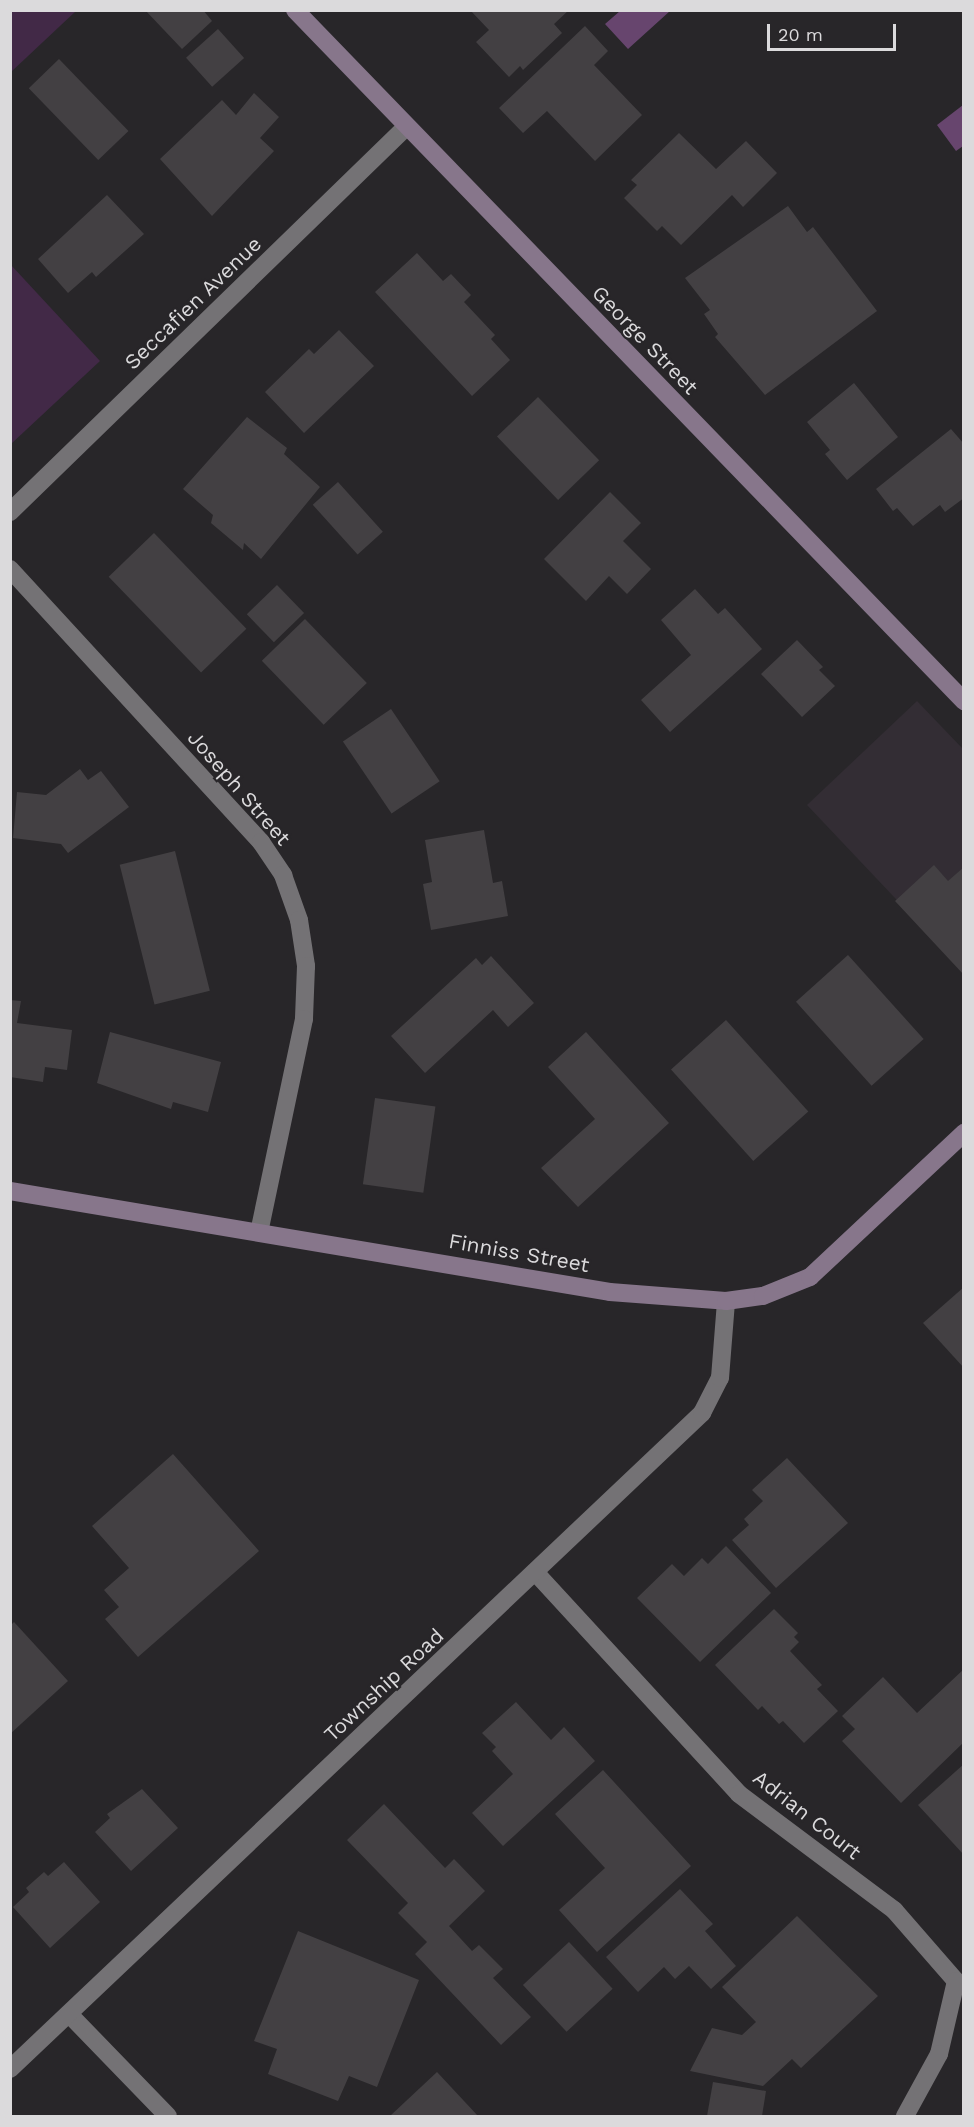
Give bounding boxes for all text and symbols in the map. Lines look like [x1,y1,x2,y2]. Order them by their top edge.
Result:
scale bar [770,12,899,50]
text: 20 m [778,24,823,45]
street label: Seccafien Avenue [119,231,267,375]
street label: George Street [587,280,703,400]
street label: Joseph Street [182,725,296,851]
street label: Finniss Street [447,1228,591,1278]
street label: Township Road [319,1623,449,1747]
street label: Adrian Court [748,1765,866,1865]

